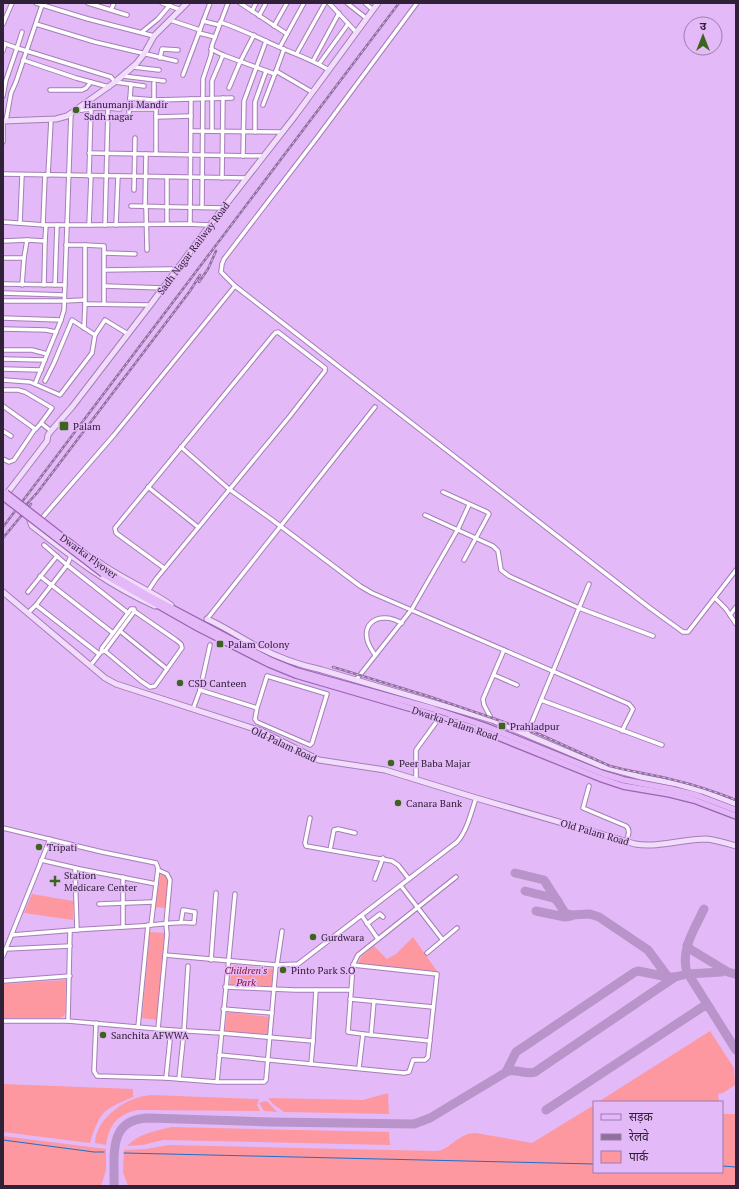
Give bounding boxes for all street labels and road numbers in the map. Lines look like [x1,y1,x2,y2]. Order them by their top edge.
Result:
street label: Sadh Nagar Railway Road [154,199,233,297]
street label: Dwarka Flyover [57,531,120,582]
street label: Dwarka-Palam Road [410,703,500,744]
street label: Old Palam Road [249,724,319,765]
street label: Old Palam Road [559,816,631,849]

